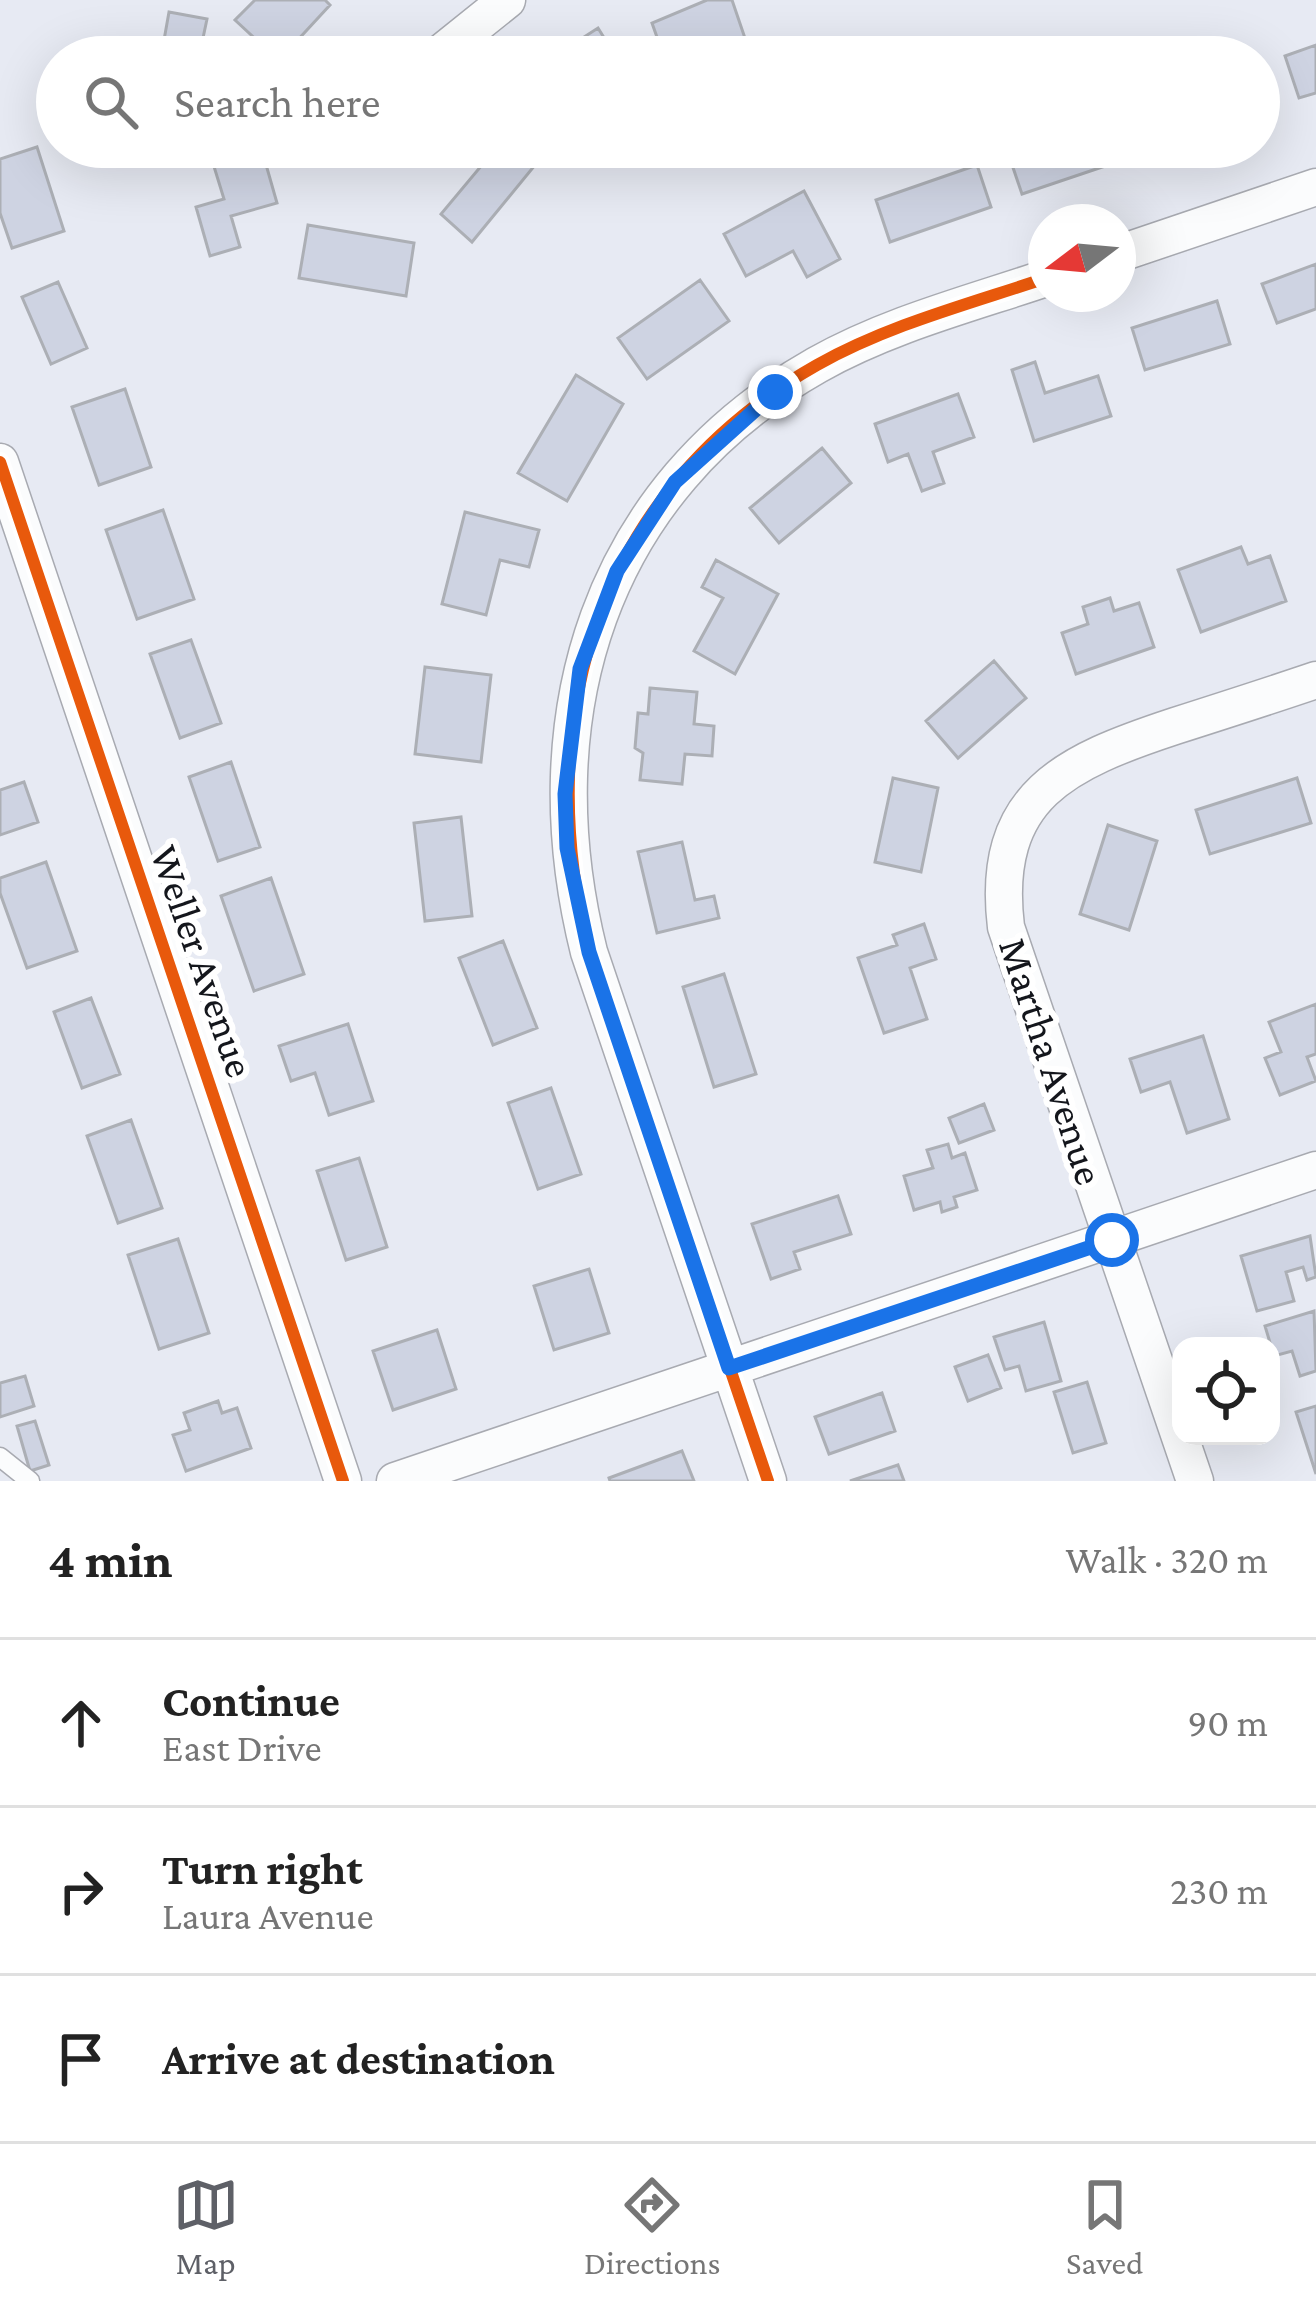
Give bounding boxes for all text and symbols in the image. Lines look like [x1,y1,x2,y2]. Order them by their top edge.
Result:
search box [36,36,1280,168]
icon: search [78,69,144,135]
text: Search here [174,77,381,127]
north arrow [1028,204,1136,312]
route end [748,365,802,419]
street label: Weller Avenue [141,839,265,1083]
street label: Martha Avenue [990,932,1114,1190]
route start [1085,1213,1139,1267]
map controls [1172,1337,1280,1445]
button: locate [1172,1337,1280,1445]
text: 4 min [48,1531,173,1588]
text: Walk · 320 m [1065,1538,1268,1581]
text: Continue [162,1676,340,1726]
icon: ahead [48,1690,114,1756]
text: 90 m [1187,1701,1268,1744]
text: East Drive [162,1726,322,1769]
text: Turn right [162,1844,363,1894]
icon: right [48,1858,114,1924]
text: 230 m [1170,1869,1268,1912]
text: Laura Avenue [162,1894,374,1937]
icon: arrive [48,2026,114,2092]
text: Arrive at destination [162,2034,555,2084]
tab: Map [173,2172,239,2281]
tab: Directions [584,2172,721,2281]
tab: Saved [1066,2172,1143,2281]

